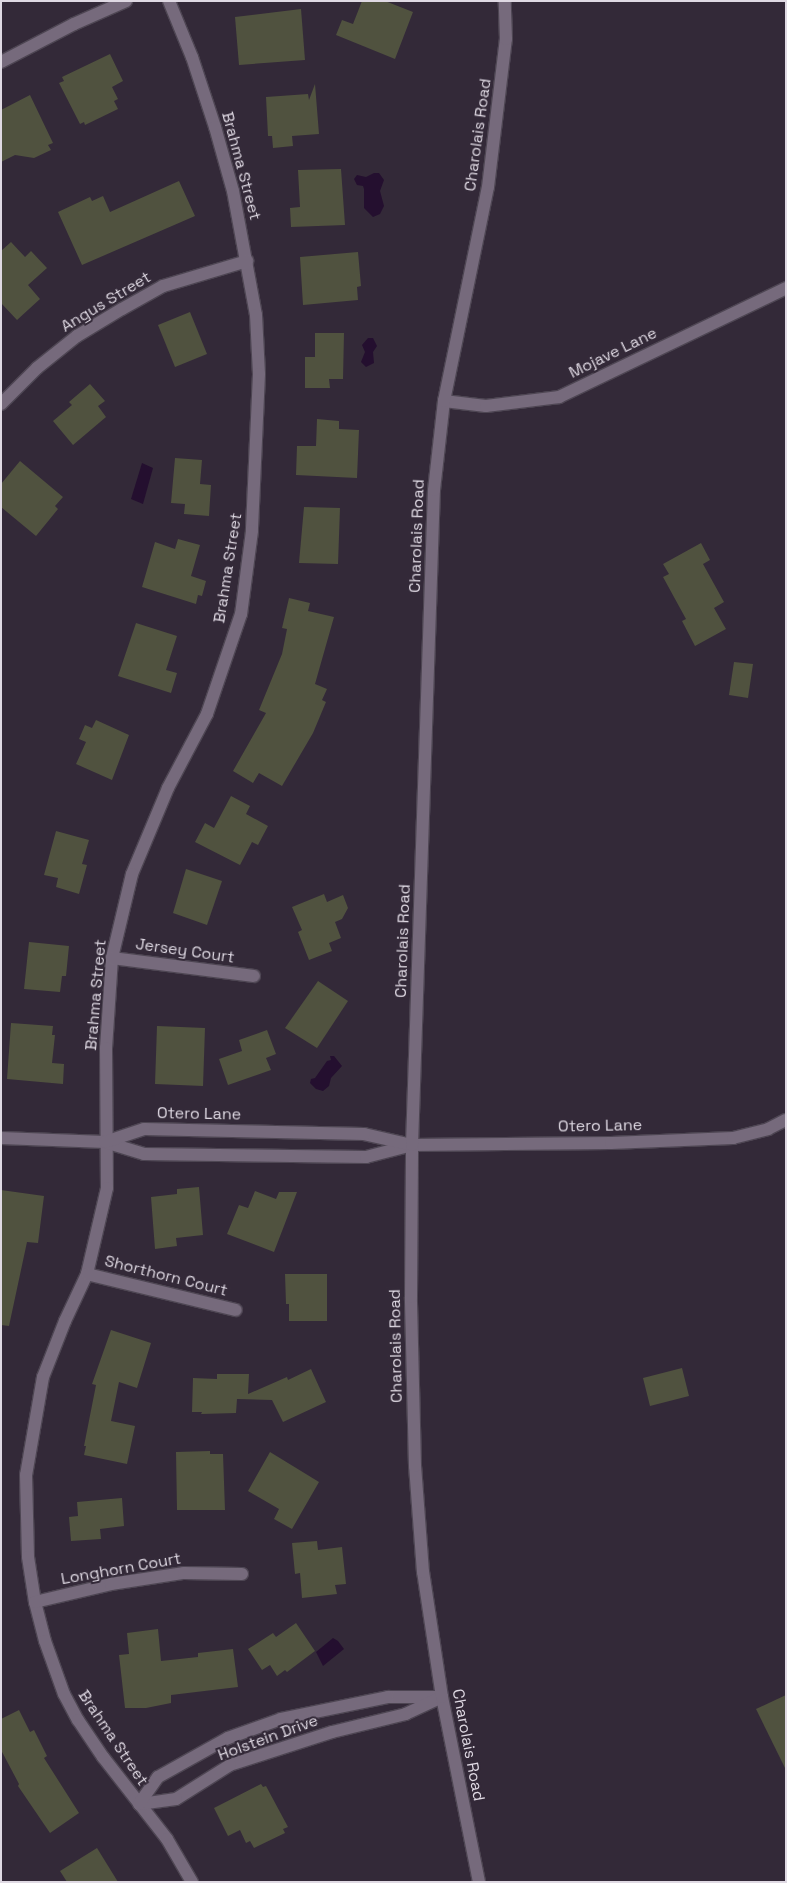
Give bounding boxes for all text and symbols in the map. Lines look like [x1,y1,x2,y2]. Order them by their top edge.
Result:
street label: Charolais Road [461,77,495,193]
street label: Brahma Street [217,110,265,222]
street label: Angus Street [58,268,154,336]
street label: Mojave Lane [566,323,660,383]
street label: Charolais Road [405,479,429,593]
street label: Brahma Street [210,512,246,624]
street label: Charolais Road [391,884,415,998]
street label: Jersey Court [134,935,236,967]
street label: Brahma Street [82,939,110,1051]
street label: Otero Lane [157,1104,241,1124]
street label: Otero Lane [558,1116,642,1136]
street label: Shorthorn Court [103,1251,229,1301]
street label: Charolais Road [385,1289,407,1403]
street label: Longhorn Court [59,1549,183,1589]
street label: Brahma Street [74,1686,152,1790]
street label: Charolais Road [448,1687,488,1803]
street label: Holstein Drive [215,1711,321,1765]

